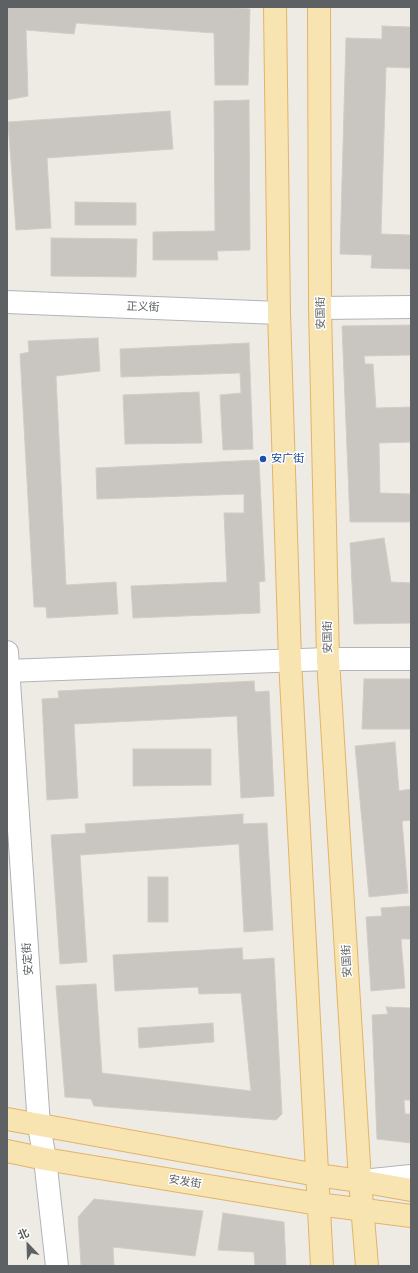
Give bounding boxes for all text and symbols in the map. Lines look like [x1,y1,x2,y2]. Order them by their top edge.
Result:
street label: 安国街 [314,296,328,330]
street label: 正义街 [126,300,160,314]
place label: 安广街 [271,452,304,466]
marker: 安广街 [258,454,268,464]
street label: 安国街 [321,620,335,654]
street label: 安定街 [20,942,36,976]
street label: 安国街 [340,944,354,978]
street label: 安发街 [168,1173,202,1191]
north arrow [8,1225,48,1265]
text: 北 [16,1225,31,1243]

